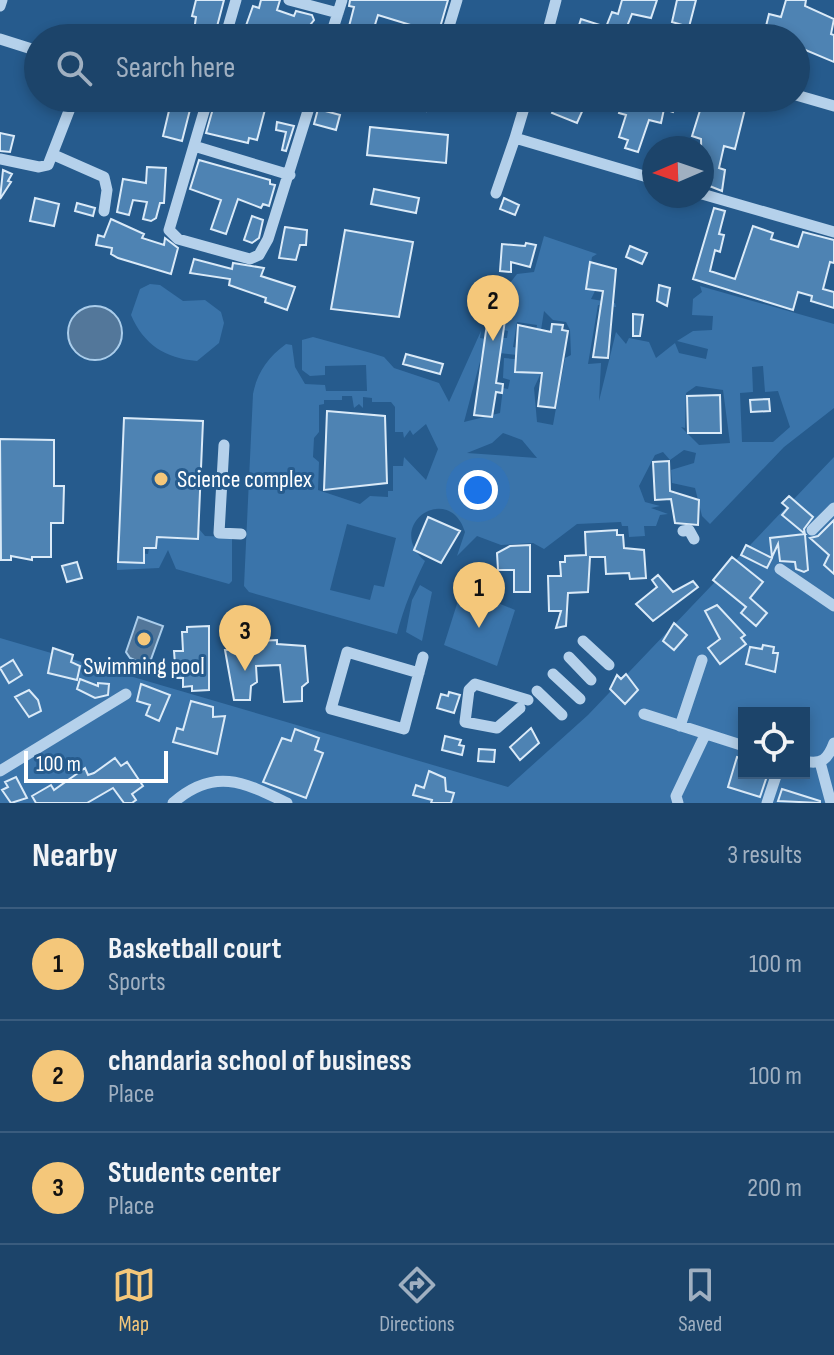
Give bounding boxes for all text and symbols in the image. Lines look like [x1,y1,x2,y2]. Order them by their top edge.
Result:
search box [24,24,810,112]
icon: search [52,46,96,90]
text: Search here [116,50,235,86]
north arrow [642,136,714,208]
pin: 2 [467,275,519,341]
place label: Science complex [177,465,312,494]
marker: Science complex [152,470,170,488]
your location [458,470,498,510]
pin: 1 [453,562,505,628]
pin: 3 [219,605,271,671]
marker: Swimming pool [135,630,153,648]
place label: Swimming pool [83,652,205,681]
map controls [738,707,810,779]
button: locate [738,707,810,779]
scale bar [24,747,168,783]
text: 100 m [36,751,81,778]
text: Nearby [32,835,118,876]
text: 3 results [727,840,802,871]
text: Basketball court [108,931,282,967]
text: 1 [53,949,63,980]
text: 100 m [749,949,802,980]
text: Sports [108,967,166,998]
text: chandaria school of business [108,1043,412,1079]
text: 2 [52,1061,64,1092]
text: 100 m [749,1061,802,1092]
text: Place [108,1079,155,1110]
text: Students center [108,1155,281,1191]
text: 3 [52,1173,64,1204]
text: 200 m [747,1173,802,1204]
text: Place [108,1191,155,1222]
tab: Map [112,1263,156,1338]
tab: Directions [379,1263,455,1338]
tab: Saved [678,1263,722,1338]

